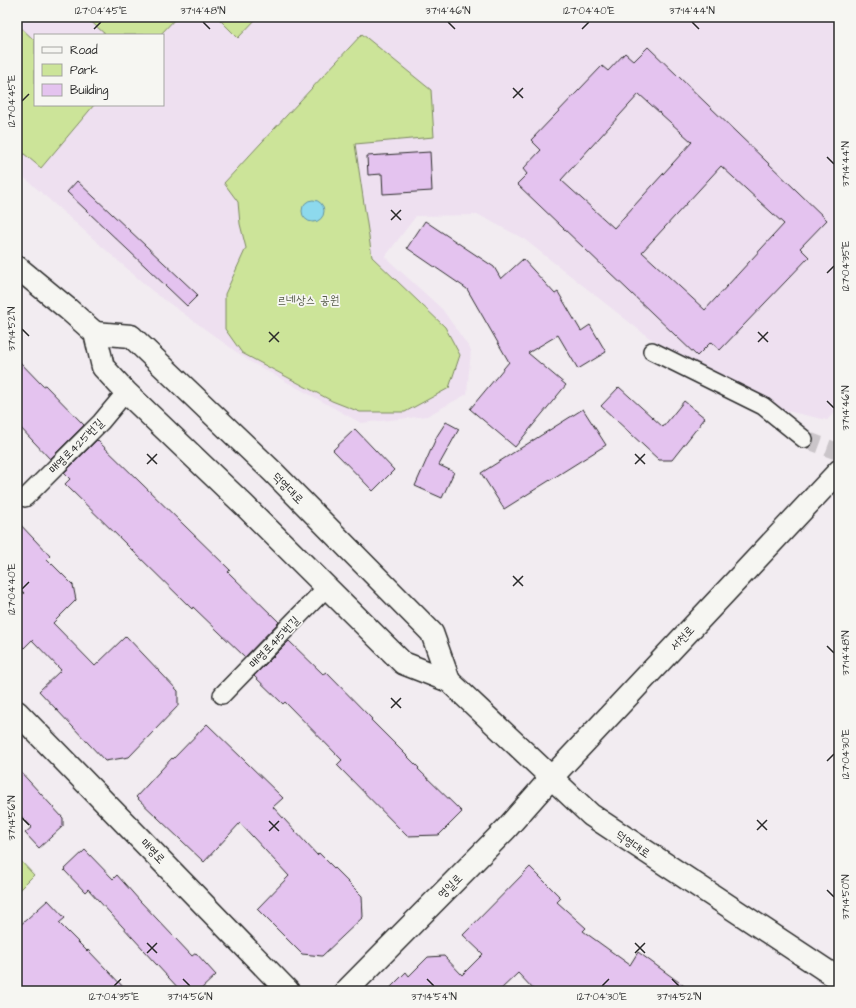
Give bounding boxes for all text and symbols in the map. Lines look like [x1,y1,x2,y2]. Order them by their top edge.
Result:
text: 127°04'45"E [75,4,127,18]
text: 37°14'48"N [180,4,226,18]
text: 37°14'46"N [426,4,470,18]
text: 127°04'40"E [563,4,615,18]
text: 37°14'44"N [669,4,715,18]
legend [34,34,164,106]
text: Road [70,42,98,59]
text: Park [70,62,98,79]
text: 127°04'45"E [5,75,19,127]
text: Building [70,82,108,100]
text: 37°14'44"N [839,141,853,187]
text: 127°04'35"E [839,241,853,291]
park label: 르네상스 공원 [277,292,339,309]
text: 37°14'52"N [5,307,19,351]
text: 37°14'46"N [839,386,853,430]
street label: 매영로425번길 [45,415,108,478]
street label: 덕영대로 [268,469,307,508]
text: 127°04'40"E [5,563,19,615]
street label: 매영로415번길 [245,612,304,672]
street label: 서천로 [666,622,698,655]
text: 37°14'48"N [839,630,853,676]
text: 127°04'30"E [839,729,853,779]
text: 37°14'56"N [5,795,19,841]
street label: 덕영대로 [612,827,653,862]
street label: 매영로 [136,835,169,868]
street label: 영일로 [434,870,467,903]
text: 37°14'50"N [839,874,853,920]
text: 127°04'35"E [89,990,139,1004]
text: 37°14'56"N [167,990,213,1004]
text: 37°14'54"N [411,990,457,1004]
text: 127°04'30"E [577,990,627,1004]
text: 37°14'52"N [657,990,701,1004]

